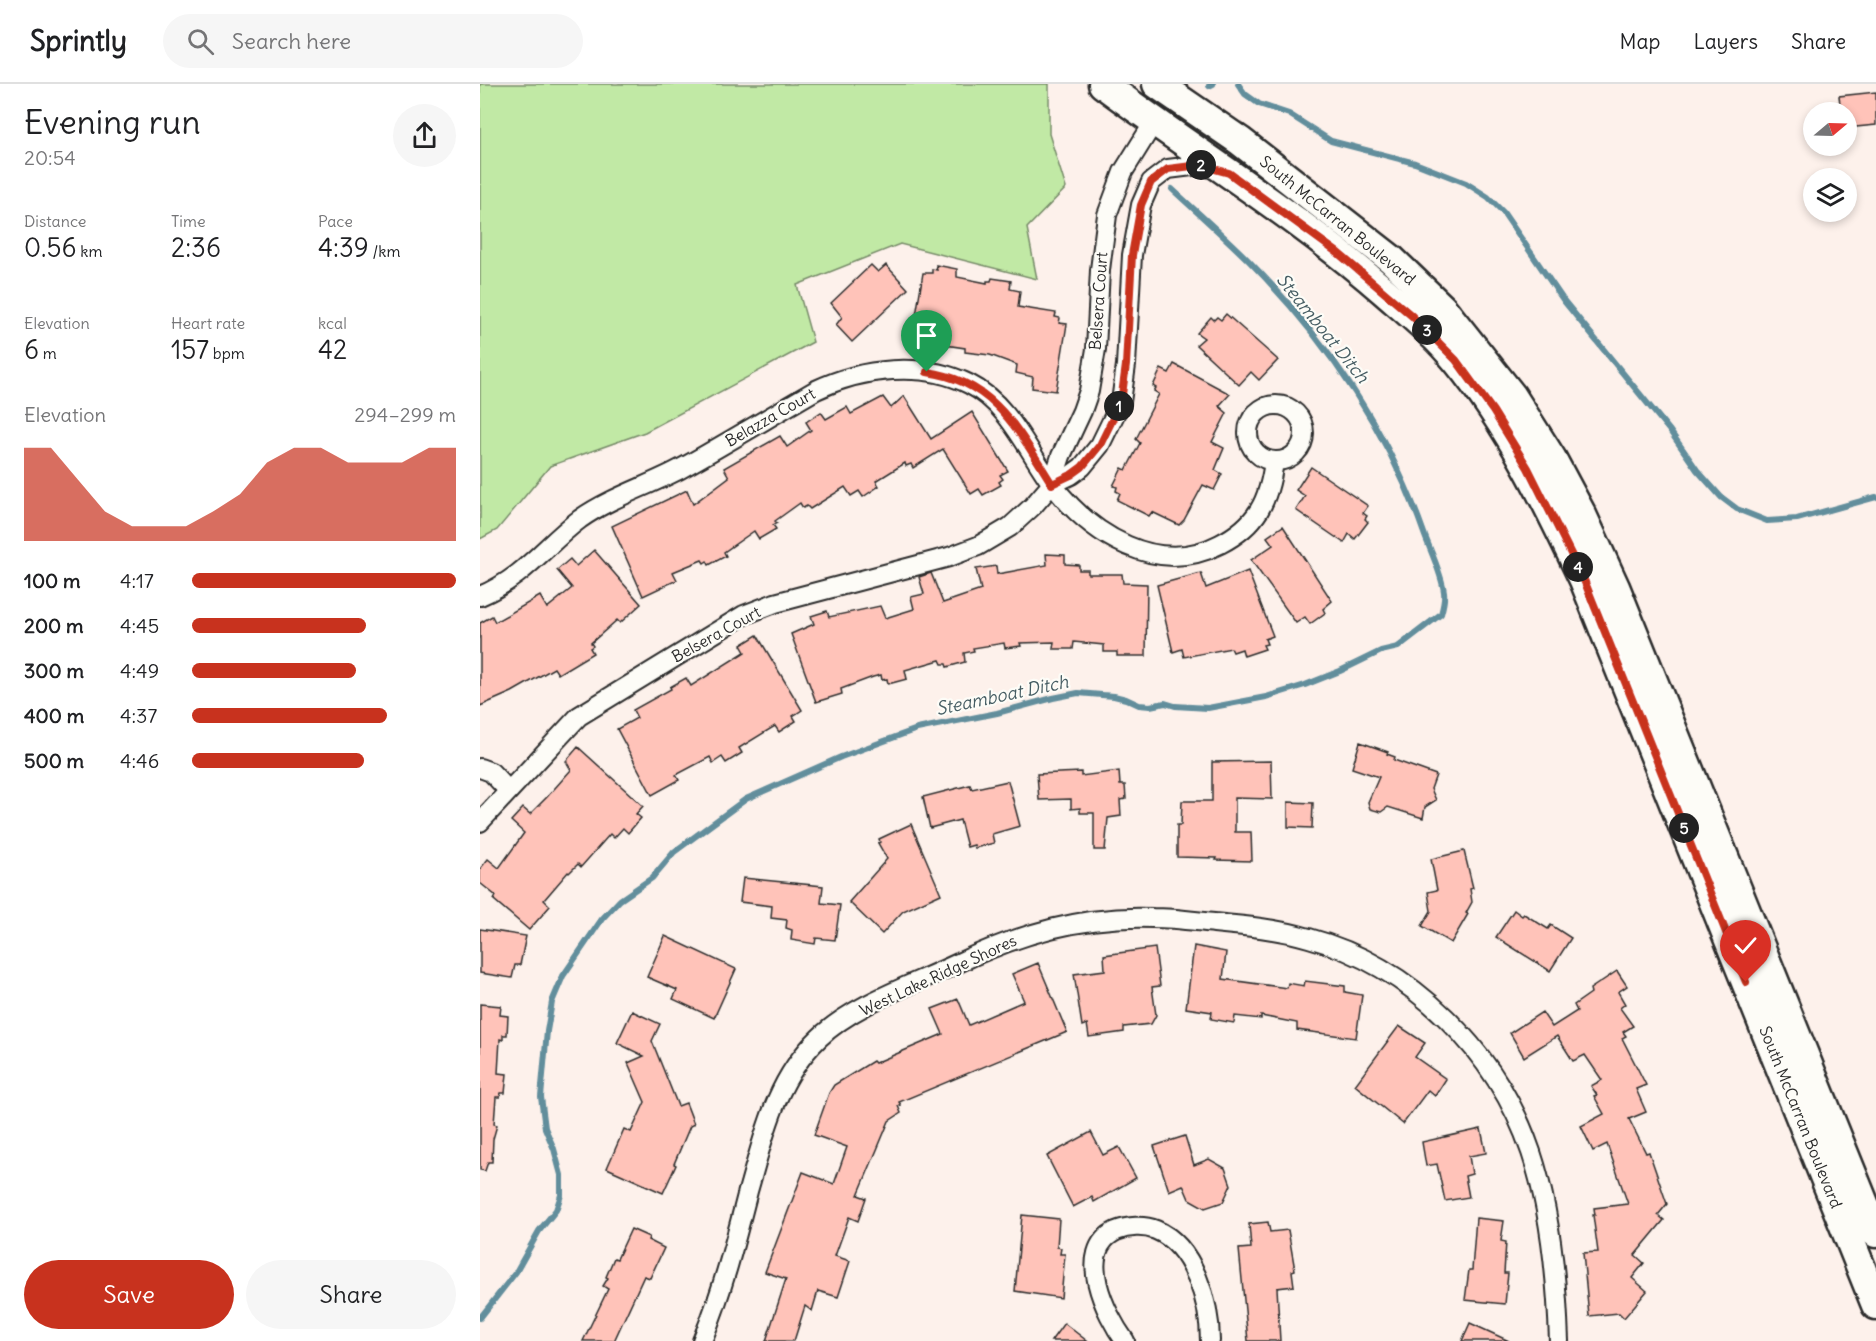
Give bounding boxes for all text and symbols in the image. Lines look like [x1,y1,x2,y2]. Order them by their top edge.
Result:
search box [163,14,583,68]
text: Sprintly [30,23,127,59]
icon: search [184,25,217,58]
text: Search here [232,27,351,55]
text: Map [1620,28,1660,55]
text: Layers [1693,28,1758,55]
text: Share [1791,28,1846,55]
text: Evening run [24,101,200,143]
north arrow [1803,102,1857,156]
map controls [1803,102,1857,222]
button: share [393,104,456,167]
text: 20:54 [24,145,76,170]
pin: 2 [1186,150,1216,180]
street label: South McCarran Boulevard [1256,151,1420,289]
text: 2 [1197,155,1205,175]
button: layers [1803,168,1857,222]
text: Distance [24,211,86,231]
text: Time [171,211,206,231]
text: Pace [318,211,353,231]
text: 0.56 [24,231,76,264]
text: 2:36 [171,231,221,264]
text: 4:39 [318,231,369,264]
text: km [76,241,102,261]
text: /km [369,241,400,261]
street label: Belsera Court [1085,251,1111,351]
water label: Steamboat Ditch [1272,269,1375,388]
pin [901,310,952,372]
text: Elevation [24,313,90,333]
text: Heart rate [171,313,245,333]
text: kcal [318,313,347,333]
pin: 3 [1412,315,1442,345]
icon: arrive [910,319,943,352]
text: 3 [1422,320,1432,340]
text: 6 [24,333,39,366]
text: 157 [171,333,209,366]
text: 42 [318,333,347,366]
text: m [39,343,57,363]
text: bpm [209,343,245,363]
street label: Belazza Court [721,383,819,451]
pin: 1 [1104,391,1134,421]
text: 1 [1116,396,1122,416]
text: Elevation [24,402,106,427]
text: 294–299 m [354,402,456,427]
pin: 4 [1563,552,1593,582]
text: 4 [1573,557,1583,577]
text: 100 m [24,568,81,593]
text: 4:17 [120,568,154,593]
street label: Belsera Court [668,601,764,667]
text: 200 m [24,613,84,638]
text: 4:45 [120,613,159,638]
text: 300 m [24,658,84,683]
text: 4:49 [120,658,159,683]
water label: Steamboat Ditch [934,670,1071,720]
text: 400 m [24,703,84,728]
text: 4:37 [120,703,157,728]
text: 500 m [24,748,84,773]
text: 4:46 [120,748,159,773]
pin: 5 [1669,813,1699,843]
text: 5 [1679,818,1689,838]
pin [1720,920,1771,982]
icon: check [1729,929,1762,962]
street label: West Lake Ridge Shores [856,930,1020,1020]
street label: South McCarran Boulevard [1755,1023,1847,1211]
button: Save [24,1260,234,1329]
button: Share [246,1260,456,1329]

